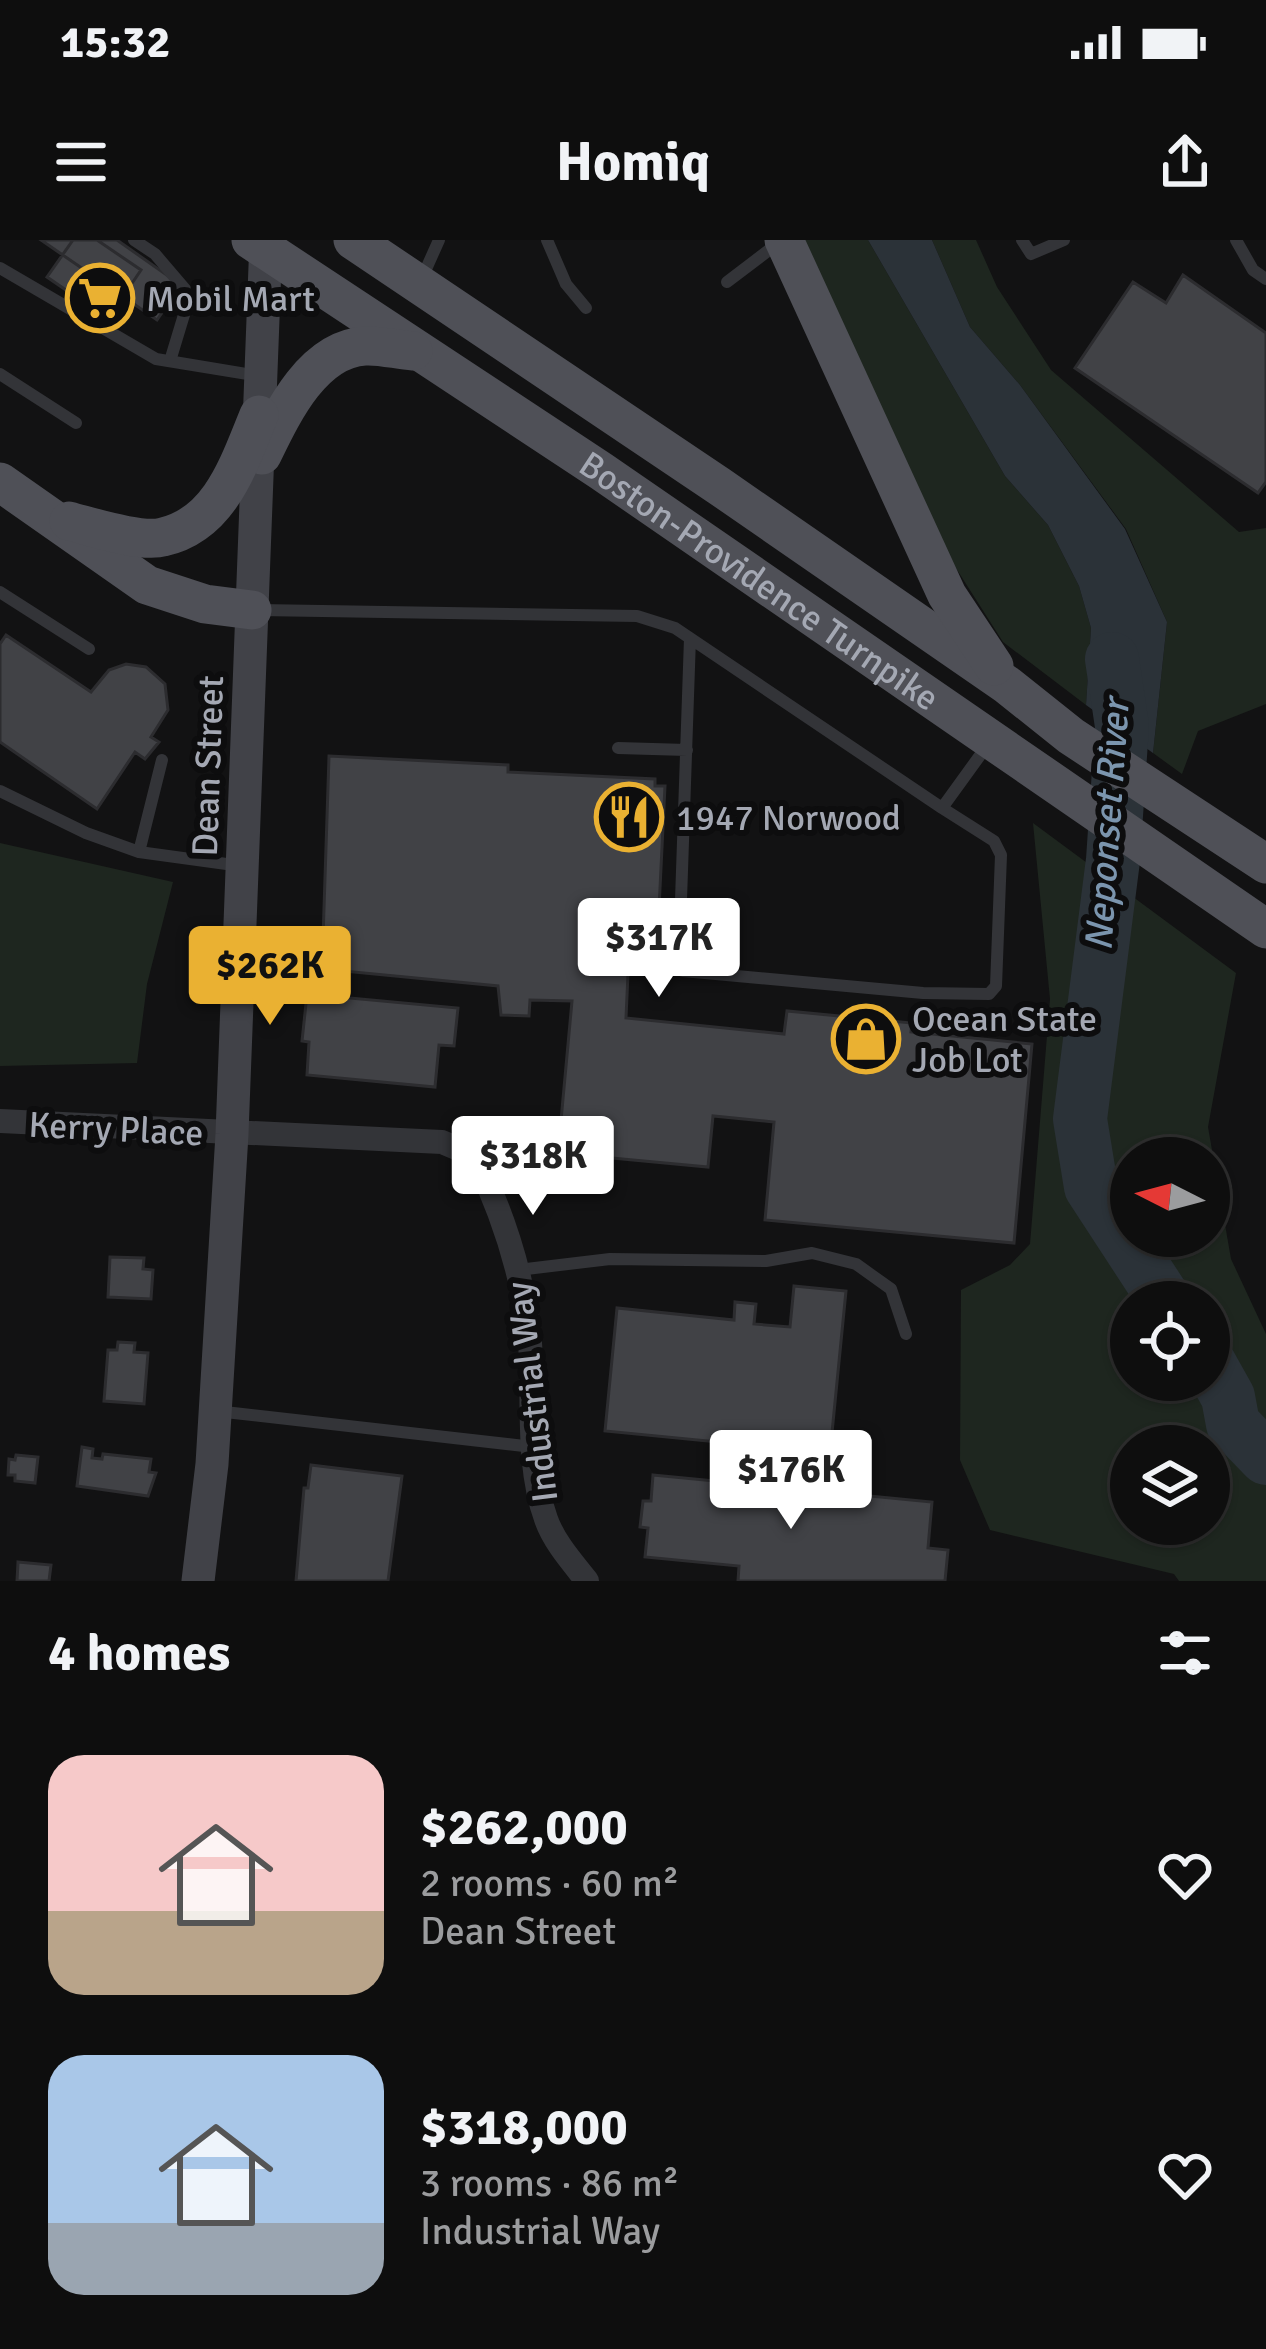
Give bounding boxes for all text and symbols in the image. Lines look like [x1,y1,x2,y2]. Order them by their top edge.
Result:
text: 15:32 [60,15,170,70]
icon: menu [48,129,114,195]
text: Homiq [556,129,710,196]
icon: share [1152,129,1218,195]
supermarket icon: Mobil Mart [65,263,135,333]
place label: Mobil Mart [146,277,315,322]
street label: Boston-Providence Turnpike [570,442,947,721]
street label: Dean Street [183,675,234,857]
water label: Neponset River [1074,693,1140,952]
restaurant icon: 1947 Norwood [594,782,664,852]
place label: 1947 Norwood [676,796,901,841]
pin: $317K [575,898,743,1000]
text: $317K [605,913,713,961]
pin: $262K [186,926,354,1028]
text: $262K [216,941,324,989]
place label: Ocean State Job Lot [912,997,1097,1083]
shop icon: Ocean State Job Lot [831,1004,901,1074]
street label: Kerry Place [27,1102,204,1157]
pin: $318K [449,1116,617,1218]
text: $318K [479,1131,587,1179]
north arrow [1110,1137,1230,1257]
map controls [1110,1137,1230,1545]
street label: Industrial Way [497,1279,568,1505]
button: locate [1110,1281,1230,1401]
button: layers [1110,1425,1230,1545]
pin: $176K [707,1430,875,1532]
text: $176K [737,1445,845,1493]
icon: filters [1152,1620,1218,1686]
text: 4 homes [48,1622,230,1685]
text: $262,000 [420,1796,628,1859]
icon: home [144,1803,288,1947]
icon: heart [1152,1842,1218,1908]
text: 2 rooms · 60 m² [420,1859,679,1907]
text: Dean Street [420,1907,616,1955]
text: $318,000 [420,2096,628,2159]
icon: home [144,2103,288,2247]
icon: heart [1152,2142,1218,2208]
text: 3 rooms · 86 m² [420,2159,679,2207]
text: Industrial Way [420,2207,660,2255]

